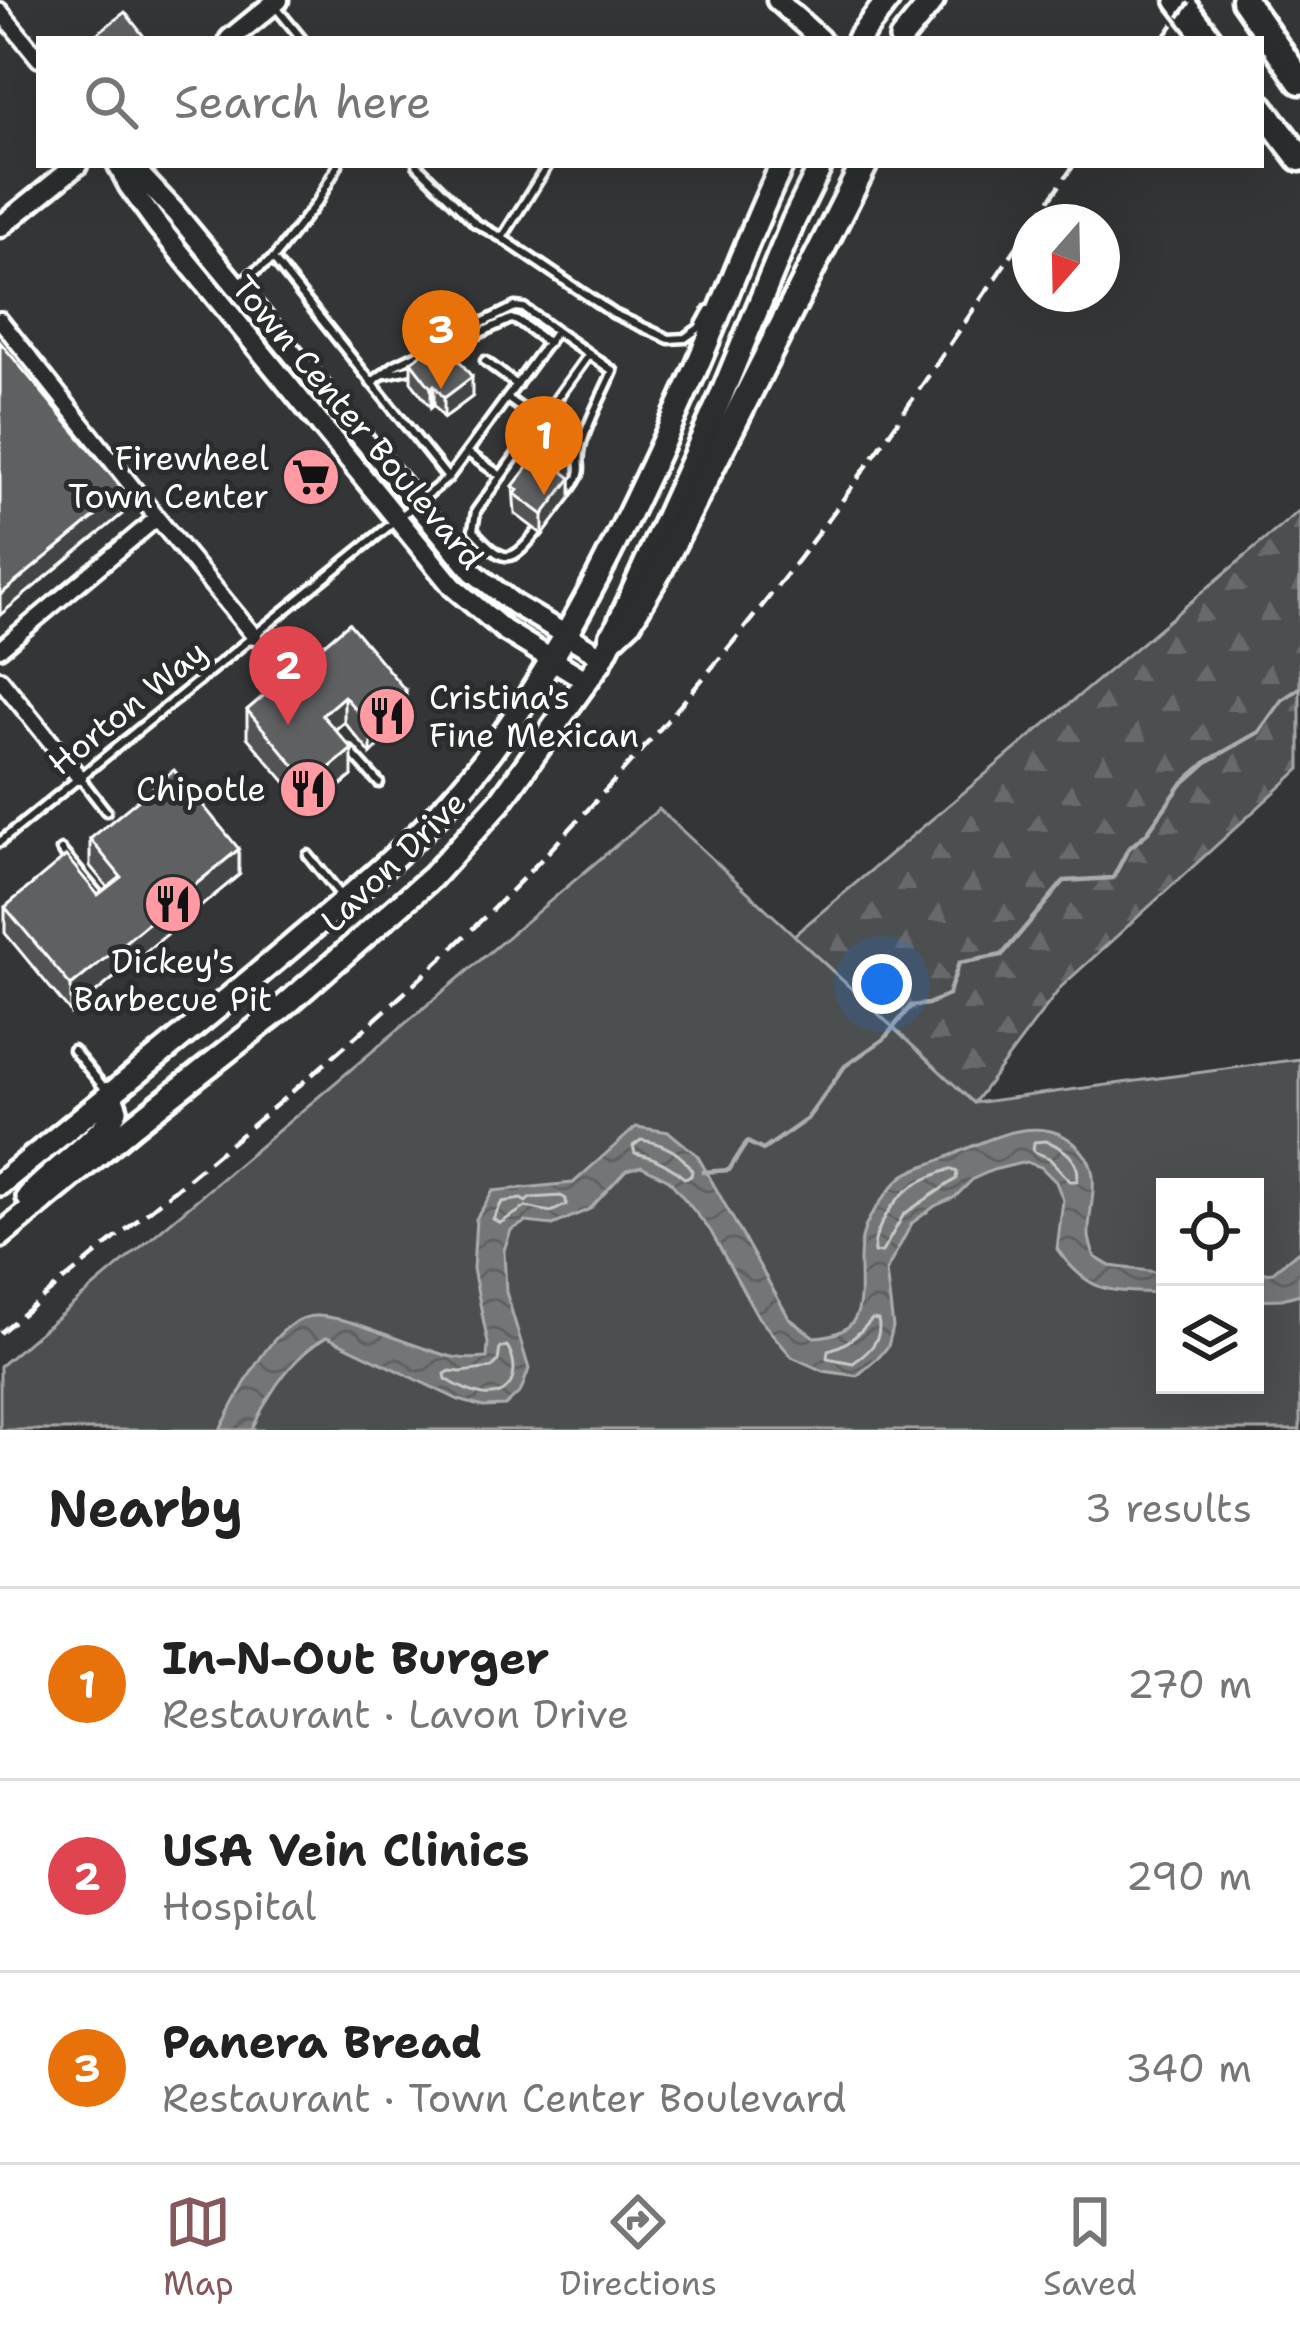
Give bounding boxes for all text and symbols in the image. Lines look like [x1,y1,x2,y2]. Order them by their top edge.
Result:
search box [36,36,1264,168]
icon: search [78,69,144,135]
text: Search here [174,72,431,132]
north arrow [1012,204,1120,312]
street label: Town Center Boulevard [221,266,494,579]
pin: 3 [402,290,480,389]
pin: 1 [505,396,583,495]
place label: Firewheel Town Center [68,436,269,519]
supermarket icon: Firewheel Town Center [280,446,342,508]
pin: 2 [249,626,327,725]
street label: Horton Way [39,629,216,785]
place label: Cristina's Fine Mexican [429,675,639,758]
restaurant icon: Cristina's Fine Mexican [356,685,418,747]
restaurant icon: Chipotle [277,758,339,820]
place label: Chipotle [136,767,266,812]
street label: Lavon Drive [311,780,476,942]
restaurant icon: Dickey's Barbecue Pit [142,873,204,935]
place label: Dickey's Barbecue Pit [74,939,272,1022]
your location [852,954,912,1014]
map controls [1156,1178,1264,1394]
button: locate [1156,1178,1264,1286]
button: layers [1156,1286,1264,1394]
text: Nearby [48,1474,243,1542]
text: 3 results [1085,1482,1252,1534]
text: In-N-Out Burger [162,1628,549,1688]
text: 1 [78,1658,96,1710]
text: 270 m [1127,1658,1252,1710]
text: Restaurant · Lavon Drive [162,1688,629,1740]
text: USA Vein Clinics [162,1820,529,1880]
text: 2 [73,1850,101,1902]
text: 290 m [1126,1850,1252,1902]
text: Hospital [162,1880,316,1932]
text: Panera Bread [162,2012,482,2072]
text: 3 [73,2042,101,2094]
text: 340 m [1125,2042,1252,2094]
text: Restaurant · Town Center Boulevard [162,2072,847,2124]
tab: Map [163,2189,234,2306]
tab: Directions [560,2189,717,2306]
tab: Saved [1043,2189,1137,2306]

